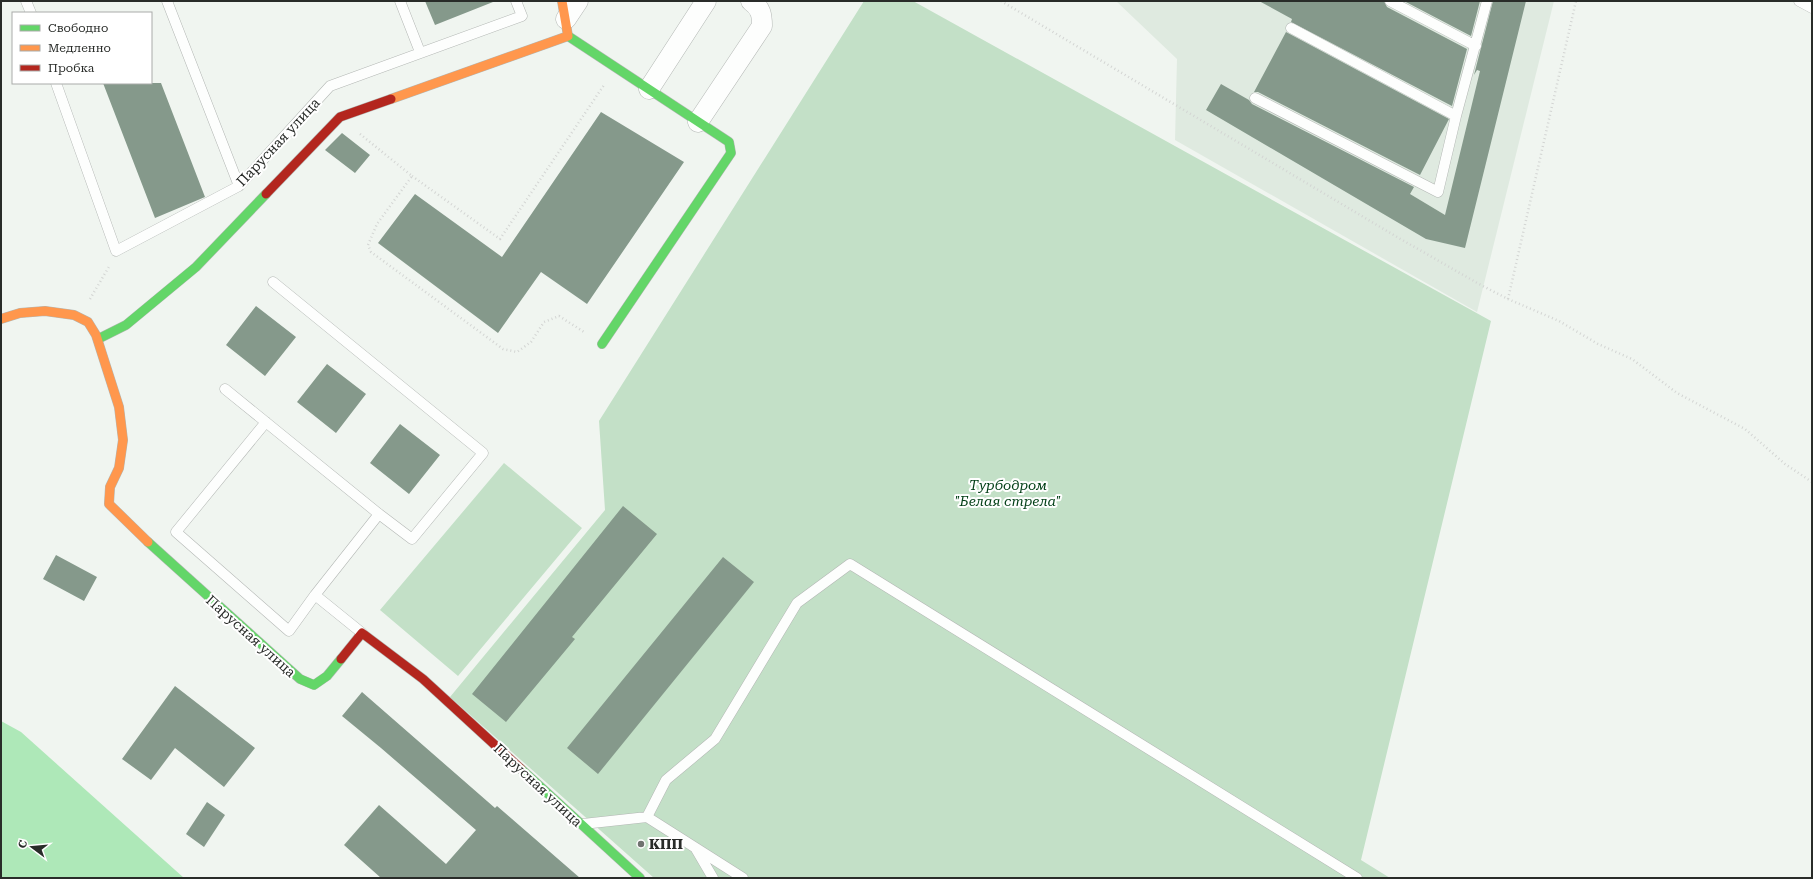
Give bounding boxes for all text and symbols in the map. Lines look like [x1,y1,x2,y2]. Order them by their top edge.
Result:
legend [12,12,152,84]
text: Свободно [48,21,108,35]
text: Медленно [48,41,111,55]
text: Пробка [48,61,95,75]
street label: Парусная улица [233,94,323,189]
park label: Турбодром "Белая стрела" [955,477,1061,509]
street label: Парусная улица [203,592,299,681]
street label: Парусная улица [491,740,586,830]
north arrow [12,827,52,867]
place label: КПП [649,836,683,852]
text: С [16,839,30,850]
marker: КПП [636,839,646,849]

